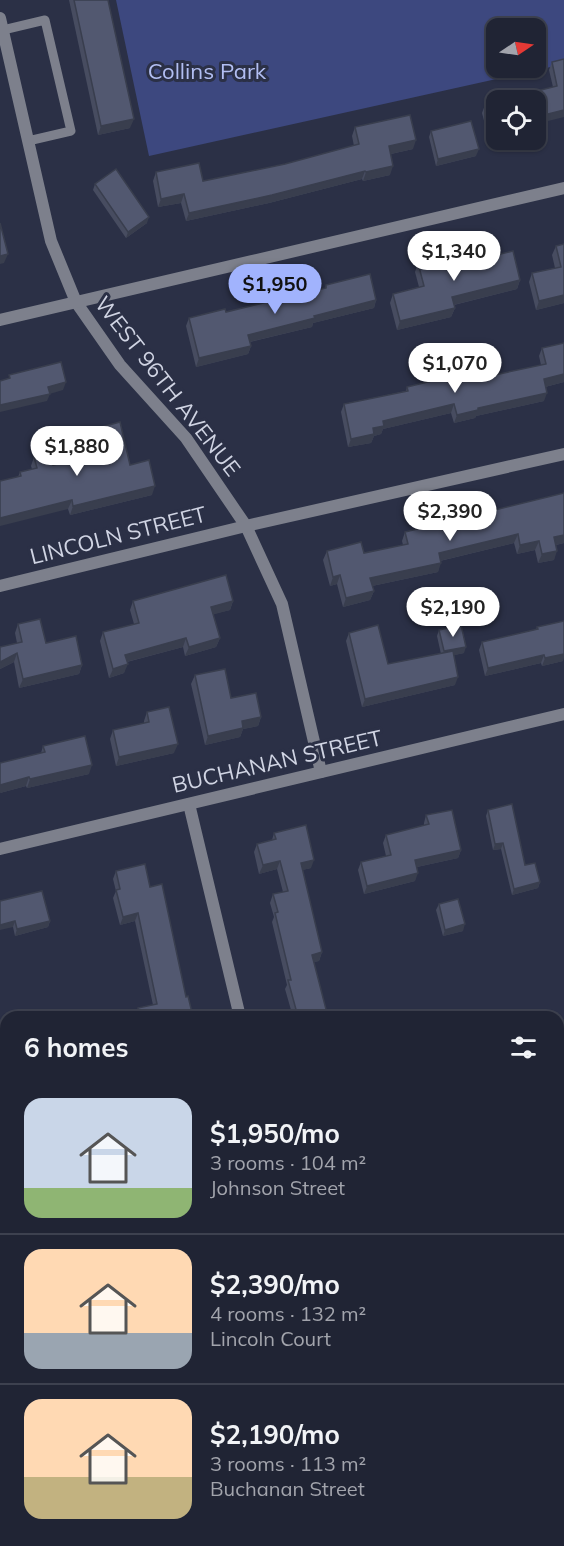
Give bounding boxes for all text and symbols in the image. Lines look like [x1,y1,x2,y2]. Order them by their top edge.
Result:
north arrow [486,18,546,78]
map controls [486,18,546,150]
park label: Collins Park [148,57,267,85]
button: locate [486,90,546,150]
pin: $1,340 [405,231,503,282]
text: $1,340 [422,238,486,263]
pin: $1,950 [226,264,324,315]
text: $1,950 [243,271,307,296]
street label: WEST 96TH AVENUE [89,290,247,482]
pin: $1,070 [406,343,504,394]
text: $1,070 [423,350,487,375]
pin: $1,880 [28,426,126,477]
text: $1,880 [45,433,109,458]
pin: $2,390 [401,491,499,542]
text: $2,390 [418,498,482,523]
street label: LINCOLN STREET [27,500,209,570]
pin: $2,190 [404,587,502,638]
text: $2,190 [421,594,485,619]
street label: BUCHANAN STREET [169,723,385,799]
text: 6 homes [24,1031,128,1064]
icon: filters [507,1031,540,1064]
text: $1,950/mo [210,1117,340,1150]
icon: home [72,1122,144,1194]
text: 3 rooms · 104 m² [210,1150,366,1175]
text: Johnson Street [210,1175,345,1200]
text: $2,390/mo [210,1268,340,1301]
icon: home [72,1273,144,1345]
text: 4 rooms · 132 m² [210,1301,366,1326]
text: Lincoln Court [210,1326,331,1351]
text: $2,190/mo [210,1418,340,1451]
icon: home [72,1423,144,1495]
text: 3 rooms · 113 m² [210,1451,366,1476]
text: Buchanan Street [210,1476,365,1501]

